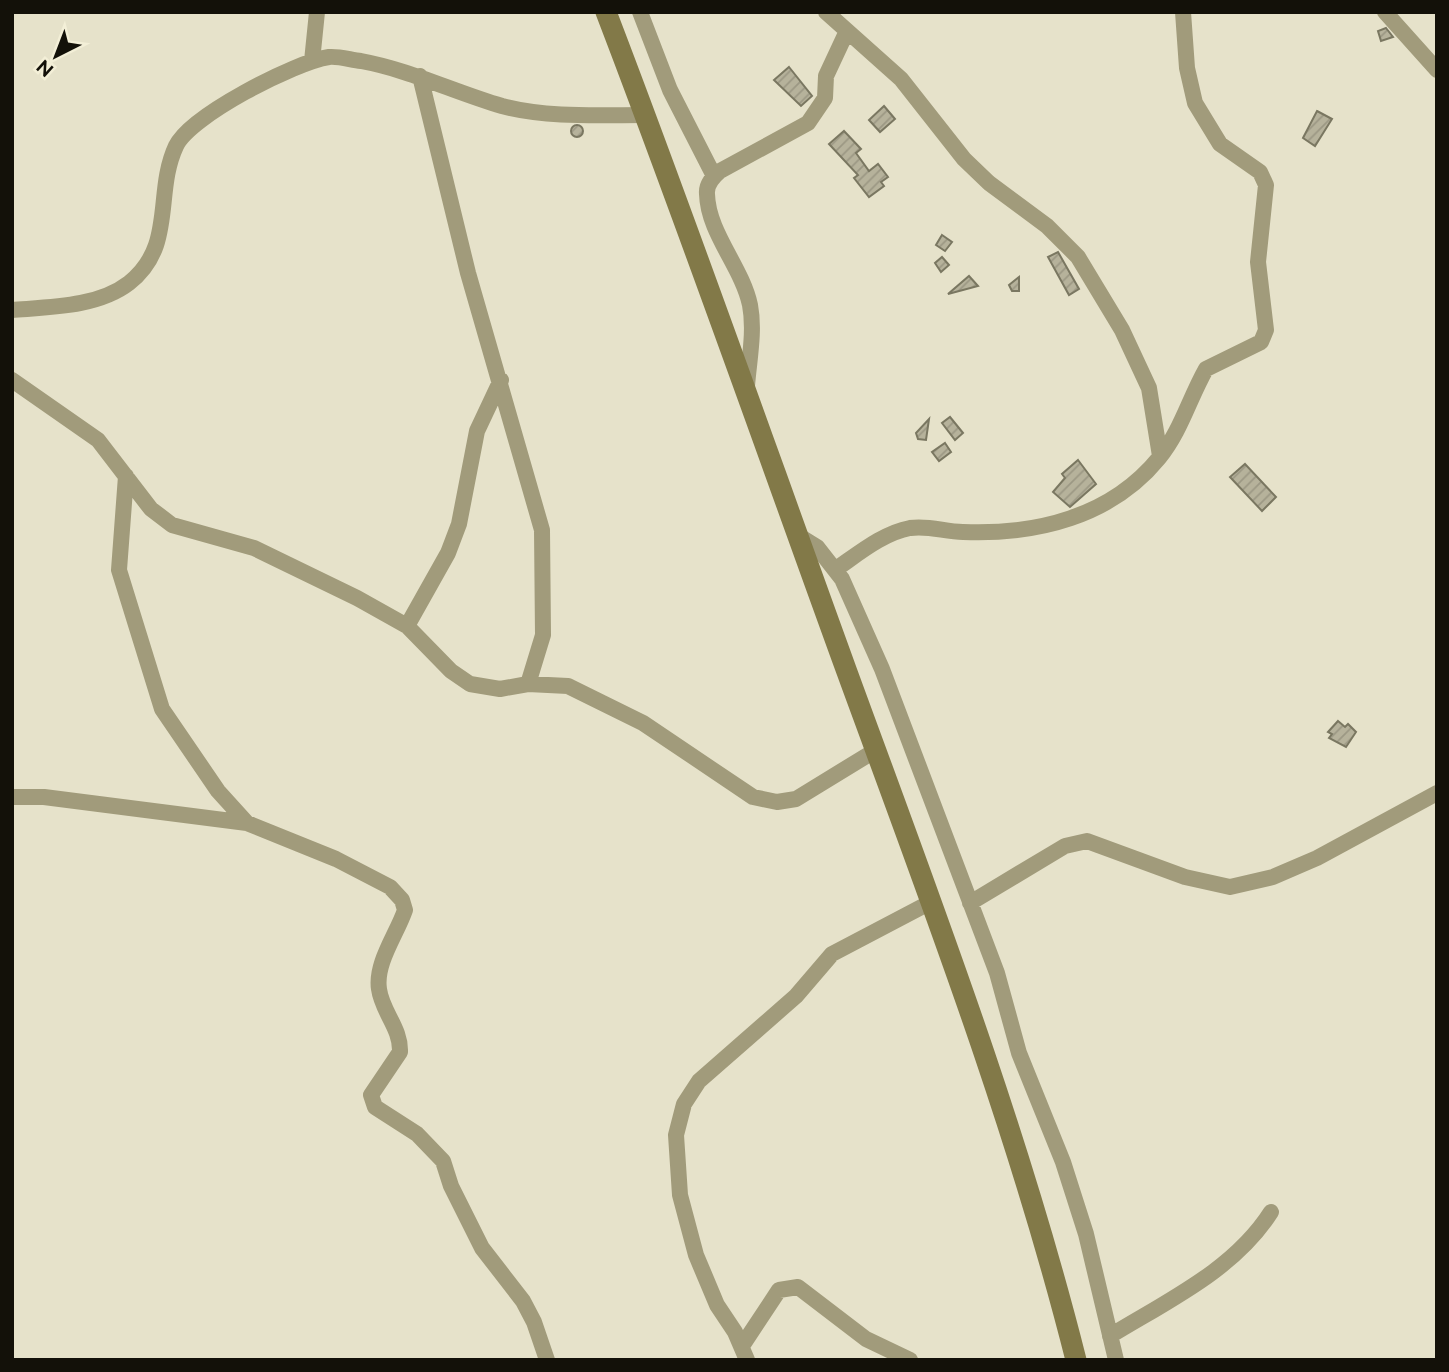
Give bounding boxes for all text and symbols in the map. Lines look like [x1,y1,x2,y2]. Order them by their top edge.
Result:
north arrow [21,21,91,91]
text: N [32,56,57,82]

